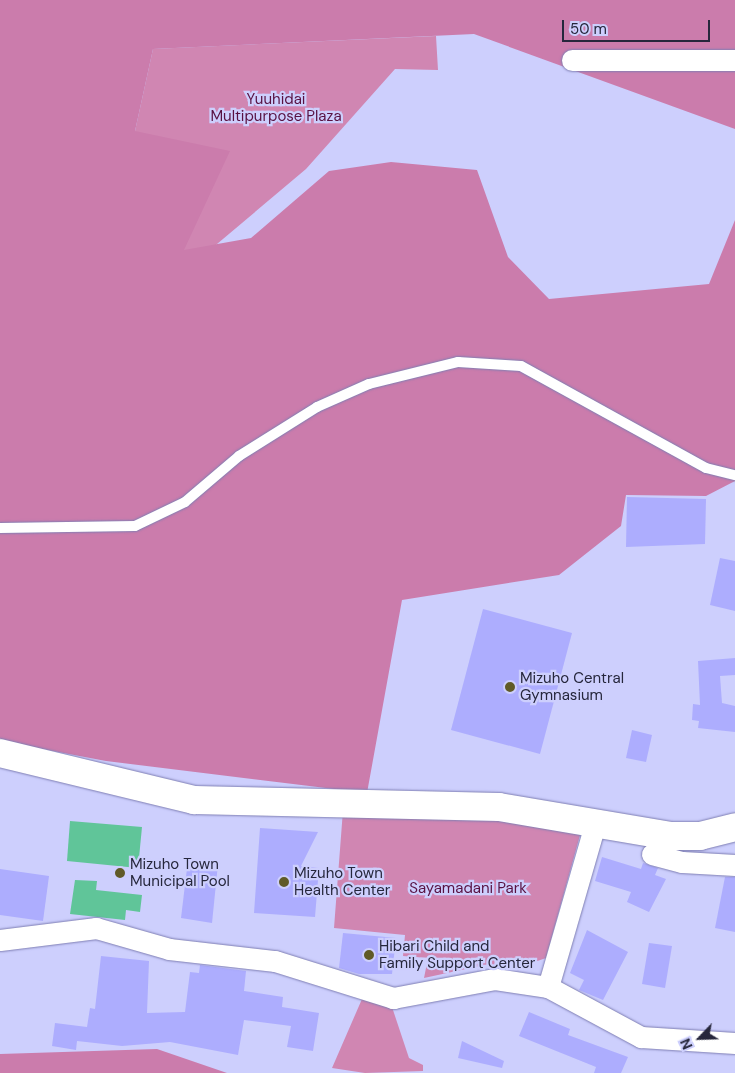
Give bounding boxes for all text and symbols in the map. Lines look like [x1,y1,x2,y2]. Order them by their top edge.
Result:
scale bar [565,10,712,42]
text: 50 m [570,19,607,39]
park label: Yuuhidai Multipurpose Plaza [210,90,342,125]
place label: Mizuho Central Gymnasium [520,669,624,704]
marker: Mizuho Central Gymnasium [504,681,516,693]
place label: Mizuho Town Municipal Pool [130,855,230,890]
place label: Mizuho Town Health Center [294,864,390,899]
marker: Mizuho Town Municipal Pool [114,867,126,879]
marker: Mizuho Town Health Center [278,876,290,888]
park label: Sayamadani Park [409,880,527,898]
place label: Hibari Child and Family Support Center [379,937,535,972]
marker: Hibari Child and Family Support Center [363,949,375,961]
north arrow [675,1013,725,1063]
text: N [676,1036,697,1052]

